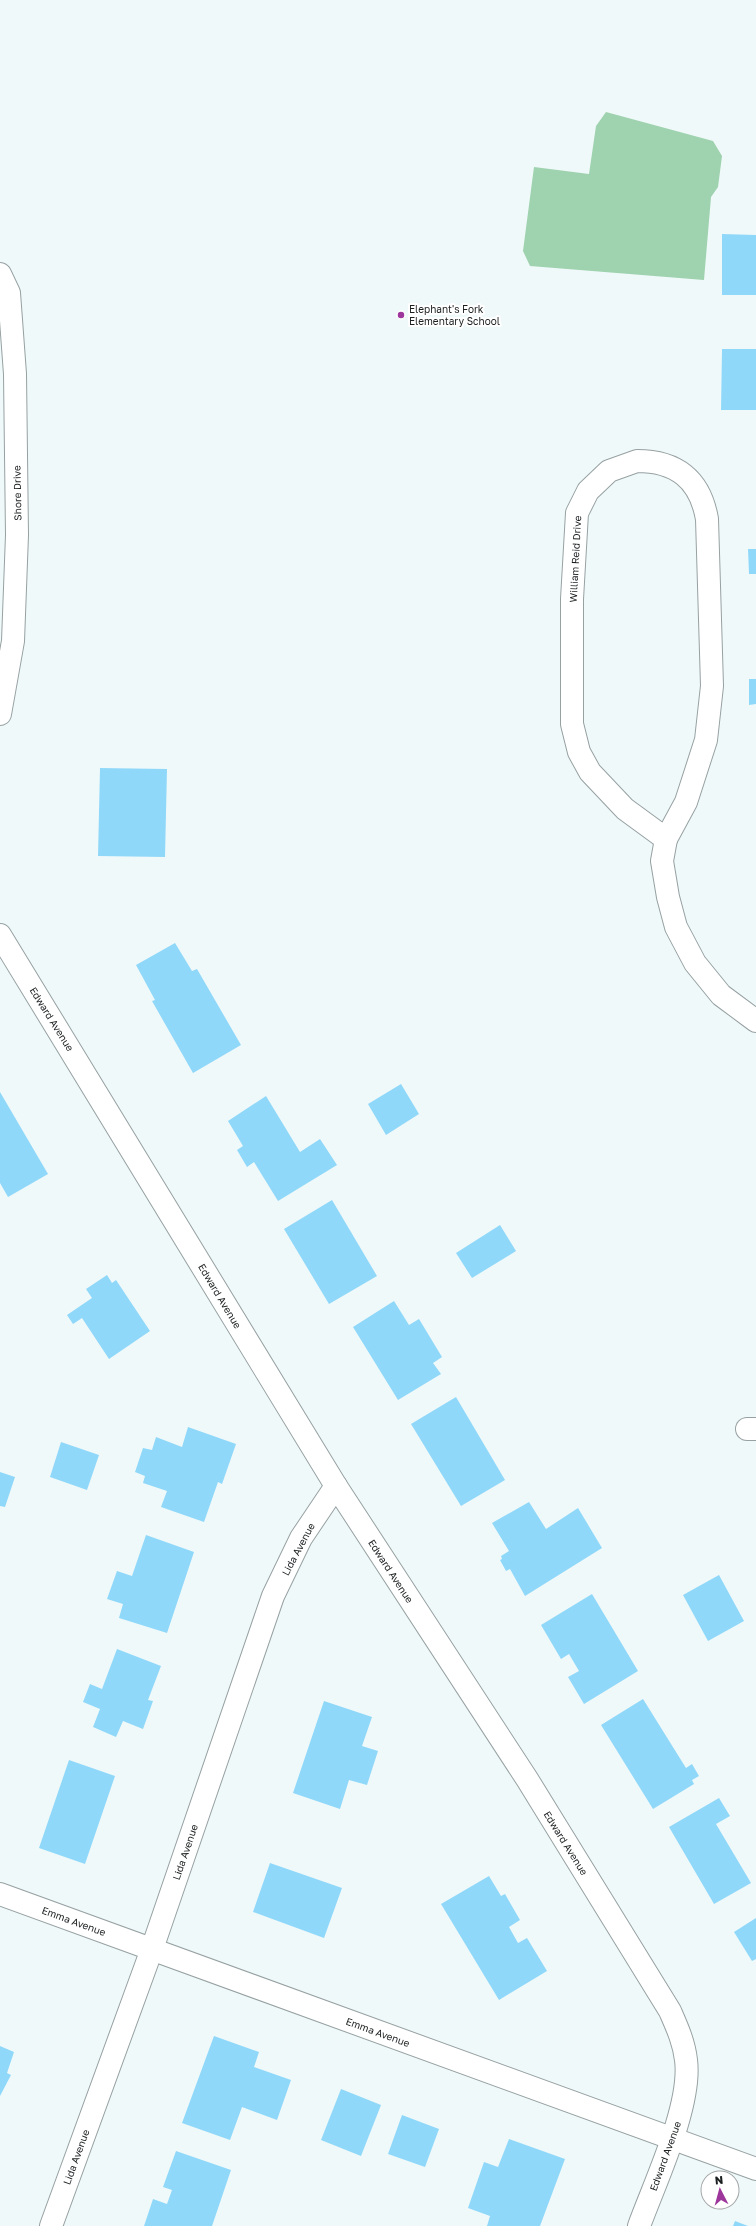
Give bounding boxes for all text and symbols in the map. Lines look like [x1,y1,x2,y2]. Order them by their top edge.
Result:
place label: Elephant's Fork Elementary School [409,303,500,327]
marker: Elephant's Fork Elementary School [396,310,406,320]
street label: Shore Drive [11,465,23,521]
street label: William Reid Drive [567,515,583,603]
street label: Edward Avenue [27,985,77,1053]
street label: Edward Avenue [196,1261,244,1331]
street label: Lida Avenue [279,1520,317,1577]
street label: Edward Avenue [366,1537,416,1605]
street label: Edward Avenue [541,1809,591,1877]
street label: Lida Avenue [170,1822,200,1881]
street label: Emma Avenue [40,1904,108,1938]
street label: Emma Avenue [344,2015,412,2049]
street label: Edward Avenue [647,2119,683,2193]
street label: Lida Avenue [60,2128,92,2186]
north arrow [700,2170,740,2210]
text: N [714,2173,724,2186]

